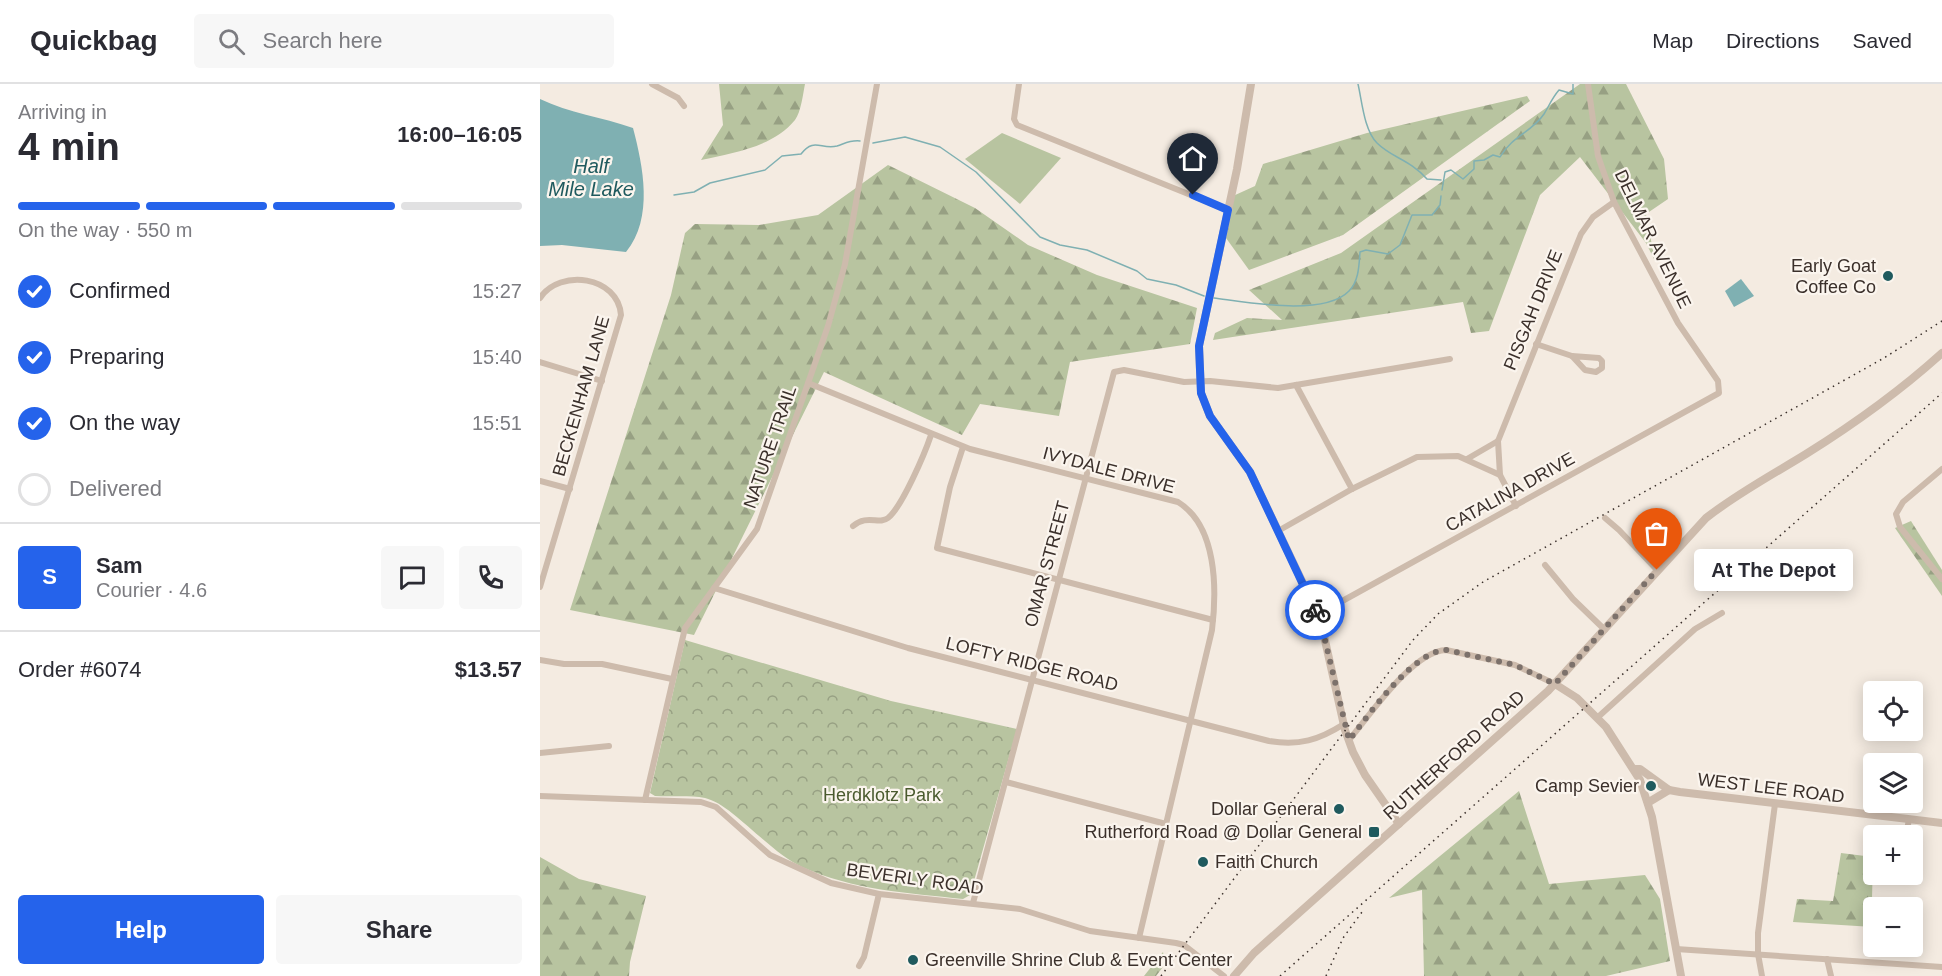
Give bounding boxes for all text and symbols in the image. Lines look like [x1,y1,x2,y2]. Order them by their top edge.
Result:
search box [194,14,614,68]
text: Quickbag [30,25,158,56]
icon: search [215,25,248,58]
text: Search here [263,28,382,53]
text: Map [1652,29,1693,52]
text: Directions [1726,29,1819,52]
text: Saved [1852,29,1912,52]
text: Arriving in [18,101,107,123]
text: 16:00–16:05 [397,122,522,147]
text: 4 min [18,125,120,168]
pin [1167,133,1218,195]
icon: home [1176,142,1209,175]
water label: Half Mile Lake [548,155,634,200]
street label: DELMAR AVENUE [1611,166,1695,312]
text: On the way · 550 m [18,219,193,241]
street label: PISGAH DRIVE [1500,247,1566,373]
place label: Early Goat Coffee Co [1791,256,1876,297]
marker: Early Goat Coffee Co [1881,269,1895,283]
icon: check [18,275,51,308]
text: Confirmed [69,278,170,303]
text: 15:27 [472,280,522,302]
street label: BECKENHAM LANE [549,313,613,479]
icon: check [18,341,51,374]
text: Preparing [69,344,164,369]
text: 15:40 [472,346,522,368]
street label: NATURE TRAIL [740,383,800,511]
icon: check [18,407,51,440]
text: On the way [69,410,180,435]
text: 15:51 [472,412,522,434]
street label: IVYDALE DRIVE [1041,443,1177,497]
street label: CATALINA DRIVE [1442,448,1578,536]
text: Delivered [69,476,162,501]
street label: OMAR STREET [1021,499,1073,629]
pin [1631,508,1682,570]
icon: bag [1640,517,1673,550]
button: chat [381,546,444,609]
button: phone [459,546,522,609]
callout: At The Depot [1693,549,1852,591]
text: Sam [96,553,142,578]
text: At The Depot [1711,559,1836,581]
text: S [42,564,57,589]
text: Courier · 4.6 [96,579,207,601]
courier [1285,580,1345,640]
icon: bike [1299,594,1332,627]
street label: LOFTY RIDGE ROAD [944,633,1120,695]
text: Order #6074 [18,657,142,682]
text: $13.57 [455,657,522,682]
map controls [1863,681,1923,957]
button: locate [1863,681,1923,741]
street label: RUTHERFORD ROAD [1379,686,1529,824]
button: layers [1863,753,1923,813]
street label: WEST LEE ROAD [1696,769,1846,807]
place label: Camp Sevier [1535,776,1639,796]
marker: Camp Sevier [1644,779,1658,793]
park label: Herdklotz Park [823,785,942,805]
place label: Dollar General [1211,799,1327,819]
marker: Dollar General [1332,802,1346,816]
place label: Rutherford Road @ Dollar General [1085,822,1362,842]
marker: Rutherford Road @ Dollar General [1367,825,1381,839]
button: + [1863,825,1923,885]
place label: Faith Church [1215,852,1318,872]
marker: Faith Church [1196,855,1210,869]
street label: BEVERLY ROAD [845,859,985,899]
button: Help [18,895,264,964]
button: Share [276,895,522,964]
button: − [1863,897,1923,957]
place label: Greenville Shrine Club & Event Center [925,950,1232,970]
marker: Greenville Shrine Club & Event Center [906,953,920,967]

